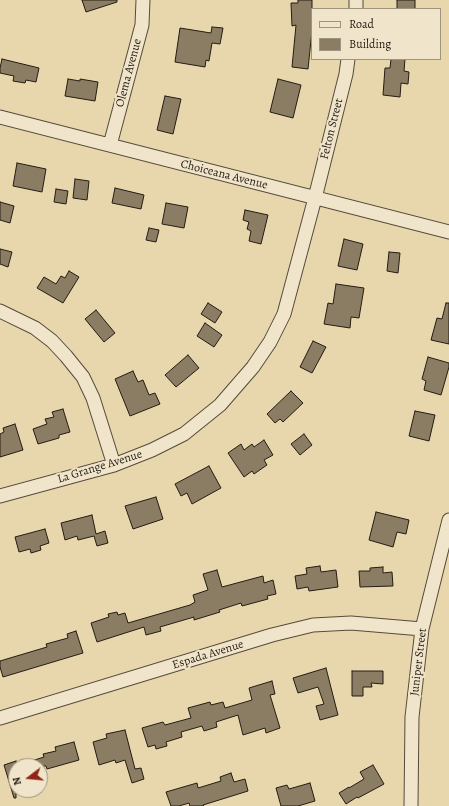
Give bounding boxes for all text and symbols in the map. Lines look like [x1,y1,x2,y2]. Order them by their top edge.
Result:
legend [311,8,441,60]
text: Road [349,16,374,32]
text: Building [349,36,391,52]
street label: Olema Avenue [113,37,145,109]
street label: Felton Street [317,97,347,161]
street label: Choiceana Avenue [179,157,269,193]
street label: La Grange Avenue [56,447,144,487]
street label: Juniper Street [408,627,430,697]
street label: Espada Avenue [171,637,245,673]
north arrow [8,758,48,798]
text: N [9,775,25,787]

